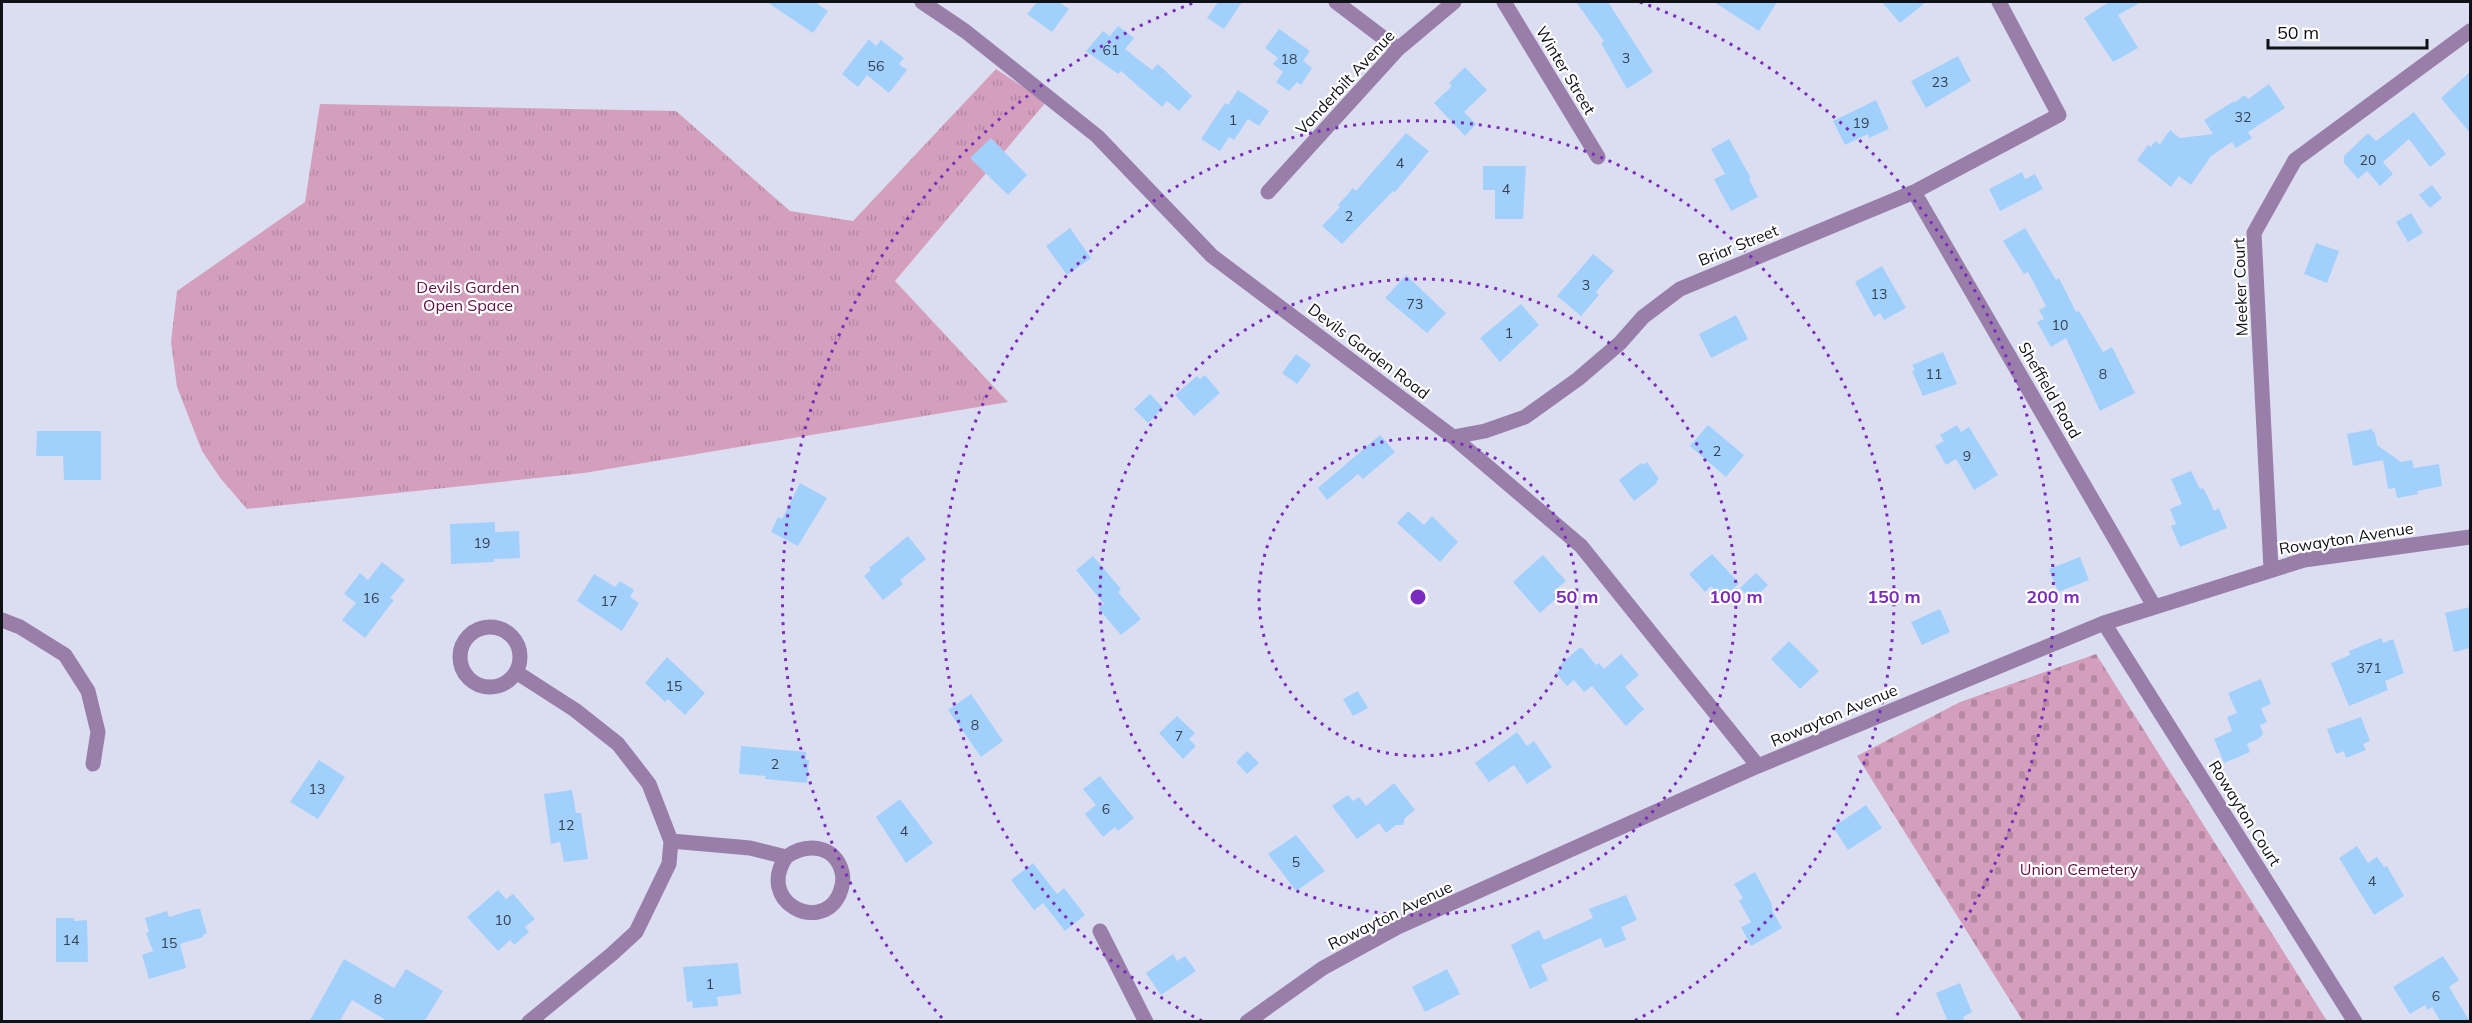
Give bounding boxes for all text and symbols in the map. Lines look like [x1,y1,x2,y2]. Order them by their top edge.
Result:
scale bar [2268,12,2427,50]
text: 50 m [2277,21,2319,44]
street label: Winter Street [1532,22,1600,118]
street label: Vanderbilt Avenue [1291,25,1399,139]
house number: 61 [1103,41,1119,59]
house number: 3 [1622,49,1630,67]
house number: 18 [1281,50,1297,68]
house number: 56 [868,57,884,75]
house number: 23 [1932,73,1948,91]
house number: 32 [2235,108,2251,126]
house number: 1 [1229,111,1237,129]
house number: 19 [1853,114,1869,132]
house number: 20 [2360,151,2376,169]
house number: 4 [1396,154,1405,172]
house number: 4 [1502,180,1511,198]
house number: 2 [1345,207,1353,225]
street label: Briar Street [1695,220,1781,270]
street label: Meeker Court [2228,237,2252,337]
house number: 3 [1582,276,1590,294]
park label: Devils Garden Open Space [416,277,520,315]
house number: 13 [1871,285,1887,303]
house number: 73 [1407,295,1423,313]
street label: Devils Garden Road [1304,299,1434,403]
house number: 10 [2052,316,2068,334]
house number: 1 [1505,324,1513,342]
street label: Sheffield Road [2014,338,2086,442]
house number: 11 [1926,365,1942,383]
house number: 8 [2099,365,2107,383]
house number: 2 [1713,442,1721,460]
house number: 9 [1963,447,1971,465]
street label: Rowayton Avenue [2277,518,2415,558]
house number: 19 [474,534,490,552]
text: 50 m [1556,585,1598,608]
text: 100 m [1709,585,1763,608]
text: 150 m [1867,585,1921,608]
text: 200 m [2026,585,2080,608]
centre of rings [1408,587,1428,607]
house number: 16 [363,589,379,607]
house number: 17 [601,592,617,610]
house number: 371 [2356,659,2382,677]
house number: 15 [666,677,682,695]
street label: Rowayton Avenue [1768,679,1900,751]
house number: 8 [971,716,979,734]
house number: 7 [1175,727,1183,745]
house number: 2 [771,755,779,773]
street label: Rowayton Court [2205,757,2286,870]
house number: 13 [309,780,325,798]
house number: 6 [1102,800,1110,818]
house number: 12 [558,816,574,834]
house number: 4 [900,822,909,840]
house number: 5 [1292,853,1300,871]
park label: Union Cemetery [2020,859,2139,879]
house number: 4 [2368,872,2377,890]
street label: Rowayton Avenue [1325,876,1455,954]
house number: 10 [495,911,511,929]
house number: 14 [63,931,80,949]
house number: 15 [161,934,177,952]
house number: 1 [706,975,714,993]
house number: 6 [2432,987,2440,1005]
house number: 8 [374,990,382,1008]

